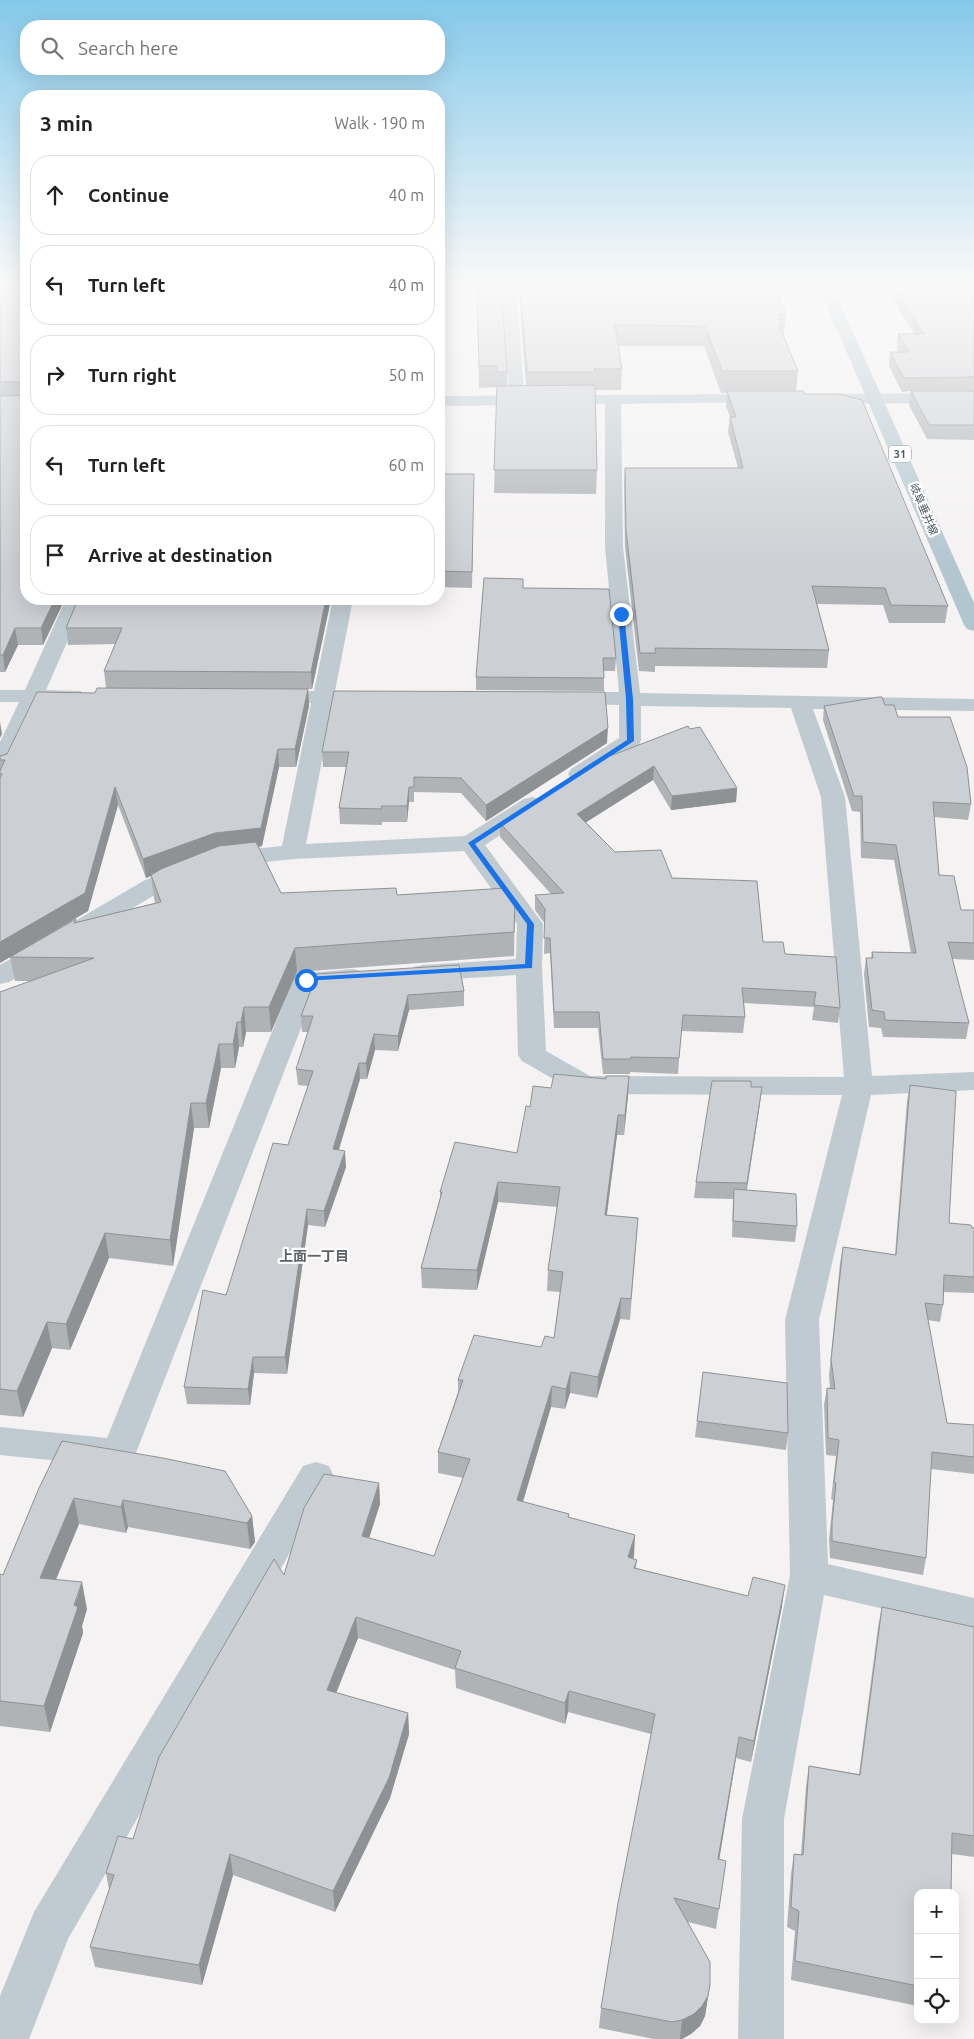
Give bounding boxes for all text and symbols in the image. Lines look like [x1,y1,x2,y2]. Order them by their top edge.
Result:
search box [20,20,445,75]
icon: search [38,34,66,62]
text: Search here [78,37,178,59]
text: 3 min [40,111,93,135]
text: Walk · 190 m [334,114,425,132]
icon: ahead [41,181,69,209]
text: Continue [88,184,169,206]
text: 40 m [388,186,424,204]
icon: left [41,271,69,299]
text: Turn left [88,274,166,296]
text: 40 m [388,276,424,294]
icon: right [41,361,69,389]
text: Turn right [88,364,176,386]
text: 50 m [388,366,424,384]
road number: 31 [889,446,911,462]
icon: left [41,451,69,479]
text: Turn left [88,454,166,476]
text: 60 m [388,456,424,474]
street label: 岐阜垂井線 [908,481,940,537]
icon: arrive [41,541,69,569]
text: Arrive at destination [88,544,273,566]
route end [610,603,633,626]
route start [295,969,318,992]
district label: 上面一丁目 [279,1248,349,1264]
map controls [914,1889,959,2024]
button: + [914,1889,959,1934]
button: − [914,1934,959,1979]
button: locate [914,1979,959,2024]

